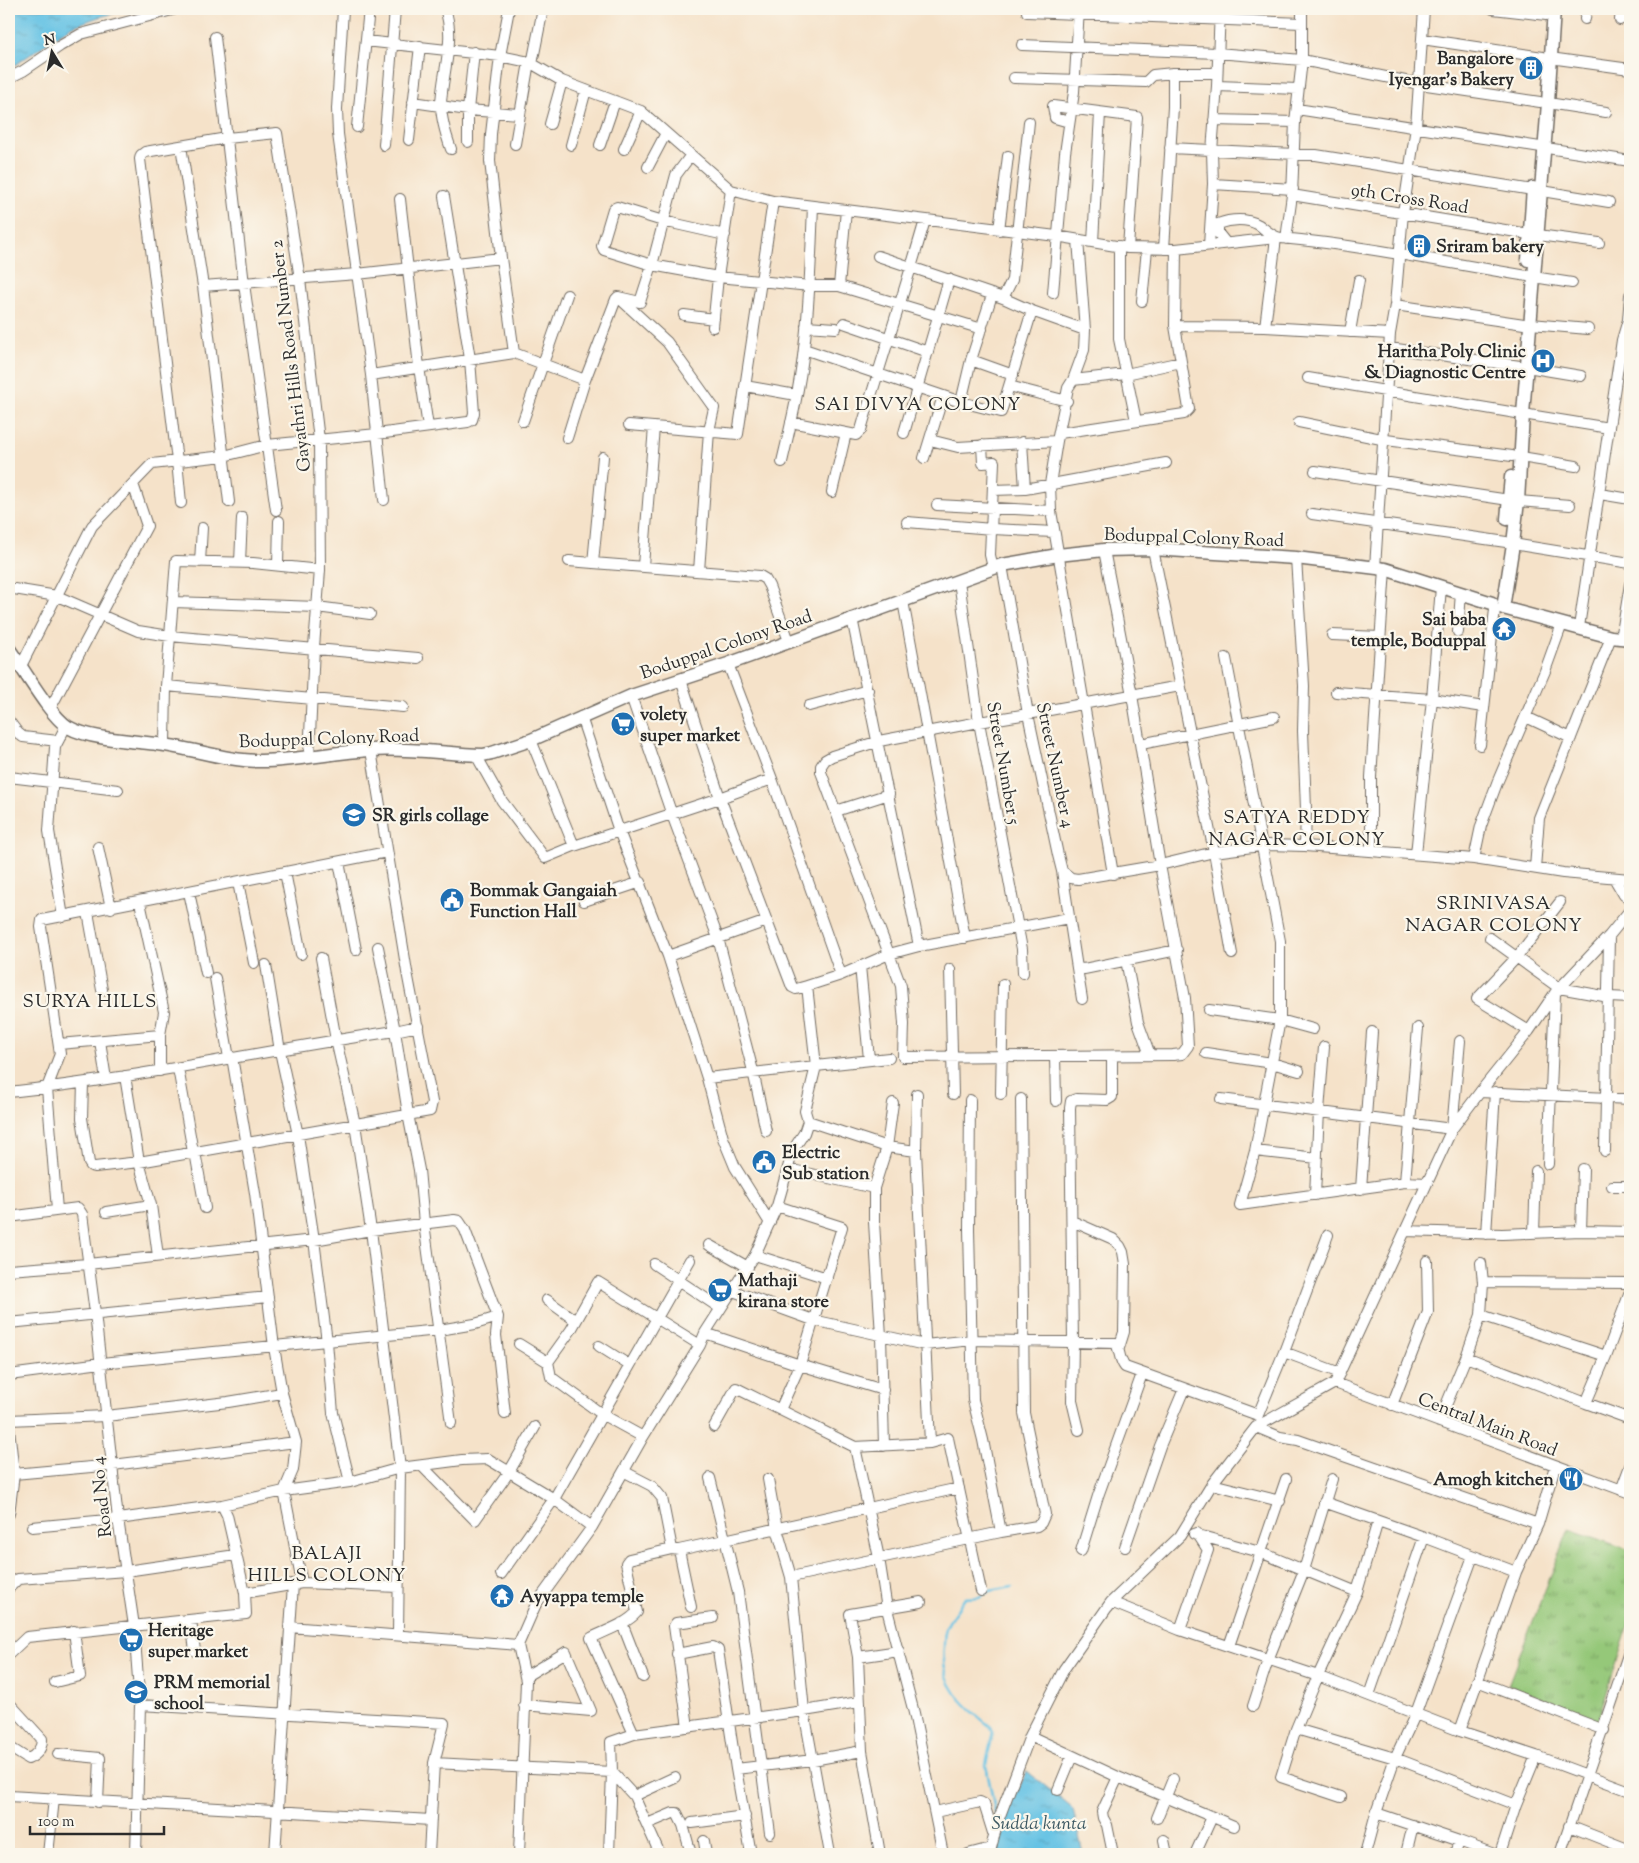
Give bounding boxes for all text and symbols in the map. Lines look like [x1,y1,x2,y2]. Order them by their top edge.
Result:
north arrow [28,28,78,78]
text: N [43,30,57,52]
place label: Bangalore Iyengar's Bakery [1389,47,1515,94]
building icon: Bangalore Iyengar's Bakery [1518,55,1544,81]
street label: 9th Cross Road [1349,178,1470,222]
building icon: Sriram bakery [1406,233,1432,259]
place label: Sriram bakery [1436,235,1544,261]
street label: Gayathri Hills Road Number 2 [265,238,319,473]
place label: Haritha Poly Clinic & Diagnostic Centre [1364,340,1527,387]
hospital icon: Haritha Poly Clinic & Diagnostic Centre [1530,348,1556,374]
district label: SAI DIVYA COLONY [814,392,1022,419]
street label: Boduppal Colony Road [1103,523,1284,555]
street label: Boduppal Colony Road [637,604,816,688]
place label: Sai baba temple, Boduppal [1351,608,1487,655]
temple icon: Sai baba temple, Boduppal [1491,616,1517,642]
street label: Street Number 5 [978,700,1026,827]
street label: Street Number 4 [1028,700,1080,831]
place label: volety super market [640,703,741,750]
supermarket icon: volety super market [610,711,636,737]
street label: Boduppal Colony Road [239,724,420,756]
school or university icon: SR girls collage [341,802,367,828]
place label: SR girls collage [372,804,490,830]
district label: SATYA REDDY NAGAR COLONY [1208,805,1386,854]
place label: Bommak Gangaiah Function Hall [470,879,618,926]
public building icon: Bommak Gangaiah Function Hall [439,887,465,913]
district label: SRINIVASA NAGAR COLONY [1405,891,1583,940]
district label: SURYA HILLS [23,989,157,1016]
place label: Electric Sub station [782,1141,870,1188]
public building icon: Electric Sub station [751,1149,777,1175]
place label: Mathaji kirana store [737,1269,829,1316]
supermarket icon: Mathaji kirana store [707,1277,733,1303]
street label: Central Main Road [1414,1387,1561,1464]
street label: Road No 4 [86,1455,120,1539]
restaurant icon: Amogh kitchen [1558,1466,1584,1492]
place label: Amogh kitchen [1433,1468,1554,1494]
district label: BALAJI HILLS COLONY [247,1541,407,1590]
temple icon: Ayyappa temple [489,1583,515,1609]
place label: Ayyappa temple [520,1585,645,1611]
place label: Heritage super market [148,1619,249,1666]
supermarket icon: Heritage super market [118,1627,144,1653]
place label: PRM memorial school [154,1671,271,1718]
school or university icon: PRM memorial school [123,1679,149,1705]
scale bar [30,1803,164,1835]
water label: Sudda kunta [991,1811,1087,1838]
text: 100 m [38,1812,75,1833]

